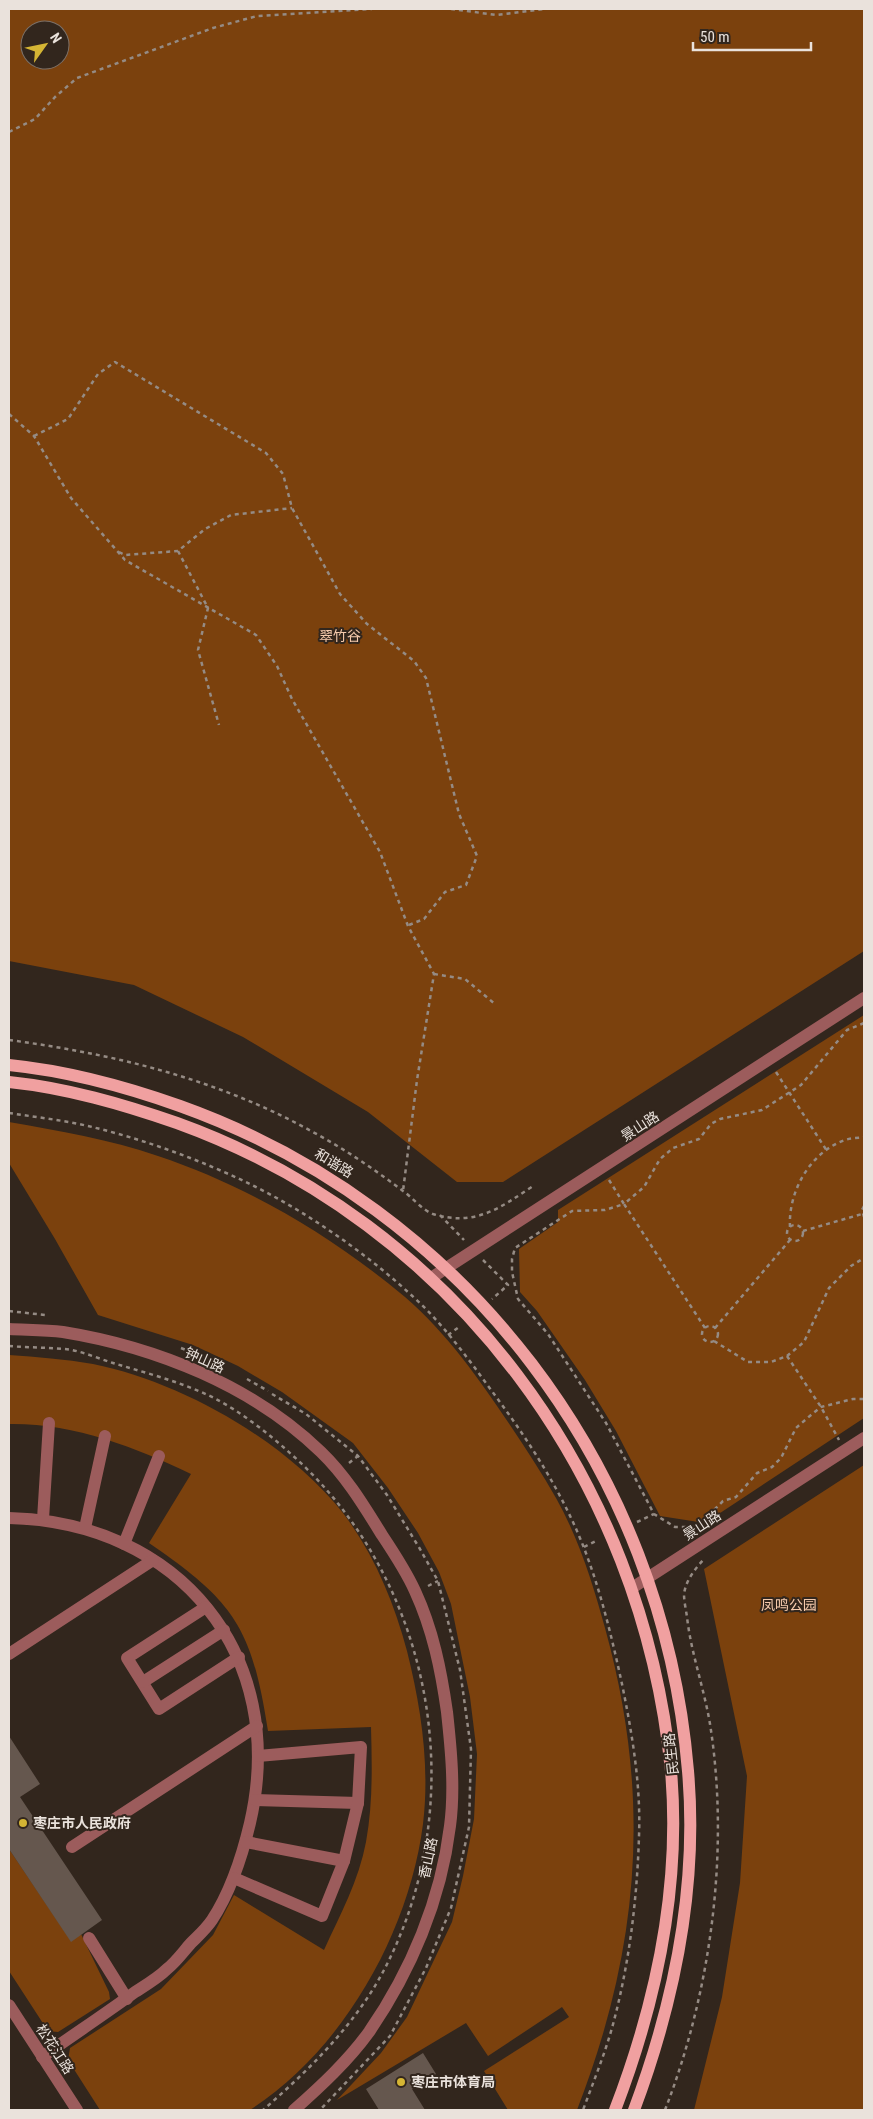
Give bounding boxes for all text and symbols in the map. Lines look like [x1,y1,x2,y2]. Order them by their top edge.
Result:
north arrow [20,20,70,70]
scale bar [693,20,810,52]
text: 50 m [700,28,730,46]
text: N [47,30,65,46]
park label: 翠竹谷 [319,628,361,644]
street label: 景山路 [618,1108,662,1144]
street label: 和谐路 [312,1145,356,1181]
street label: 钟山路 [183,1344,227,1376]
street label: 景山路 [680,1507,724,1543]
park label: 凤鸣公园 [761,1597,817,1613]
street label: 民生路 [661,1732,681,1776]
place label: 枣庄市人民政府 [33,1815,131,1831]
marker: 枣庄市人民政府 [17,1817,29,1829]
street label: 香山路 [416,1836,440,1880]
street label: 松花江路 [33,2021,77,2077]
place label: 枣庄市体育局 [411,2074,495,2090]
marker: 枣庄市体育局 [395,2076,407,2088]

